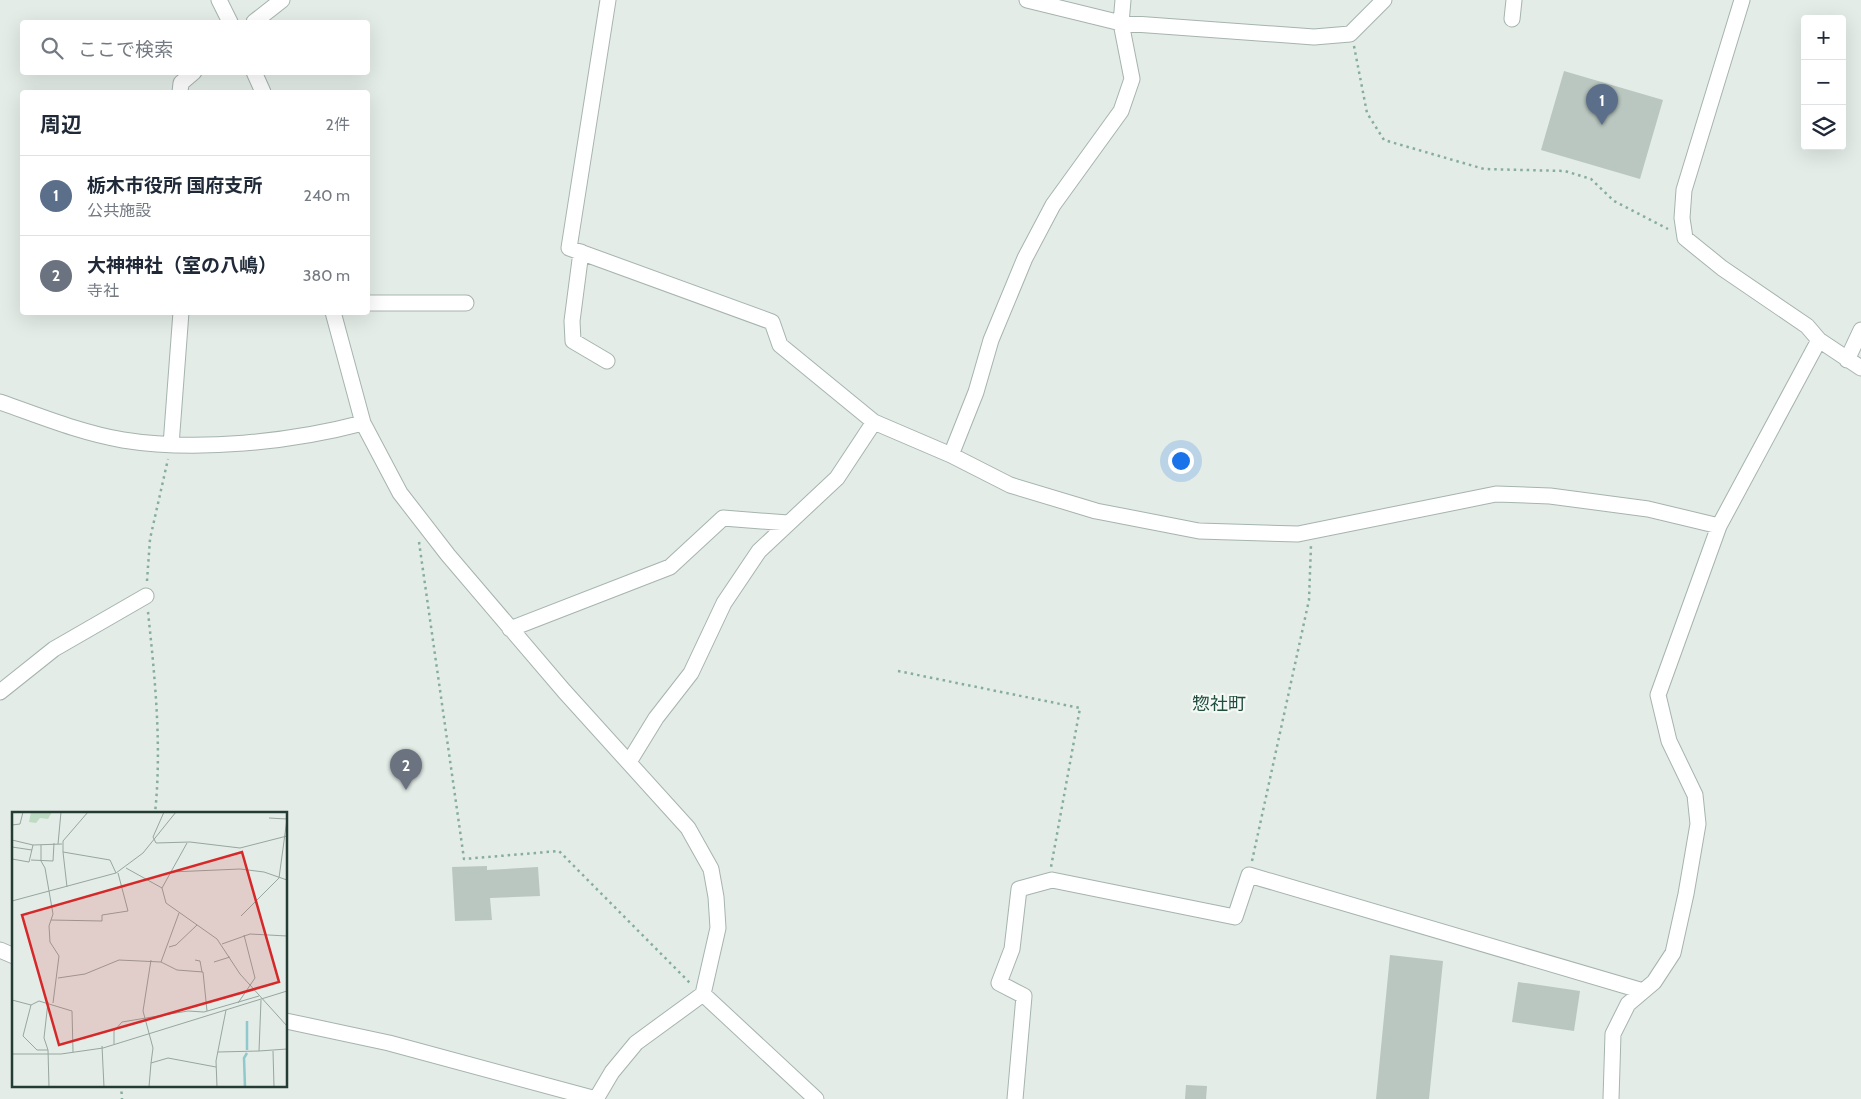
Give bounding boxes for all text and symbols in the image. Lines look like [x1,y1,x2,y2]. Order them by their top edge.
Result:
map controls [1801,15,1846,150]
button: + [1801,15,1846,60]
search box [20,20,370,75]
icon: search [38,34,66,62]
text: ここで検索 [78,38,173,61]
button: − [1801,60,1846,105]
pin: 1 [1586,84,1618,125]
button: layers [1801,105,1846,150]
text: 周辺 [40,112,82,137]
text: 2件 [326,115,350,134]
text: 栃木市役所 国府支所 [87,174,262,197]
text: 1 [53,186,59,205]
text: 240 m [304,186,350,205]
text: 公共施設 [87,201,151,220]
text: 大神神社（室の八嶋） [87,254,277,277]
text: 2 [52,266,60,285]
text: 380 m [303,266,350,285]
text: 寺社 [87,281,119,300]
your location [1168,448,1194,474]
district label: 惣社町 [1192,693,1246,715]
pin: 2 [390,749,422,790]
inset map [12,812,288,1086]

